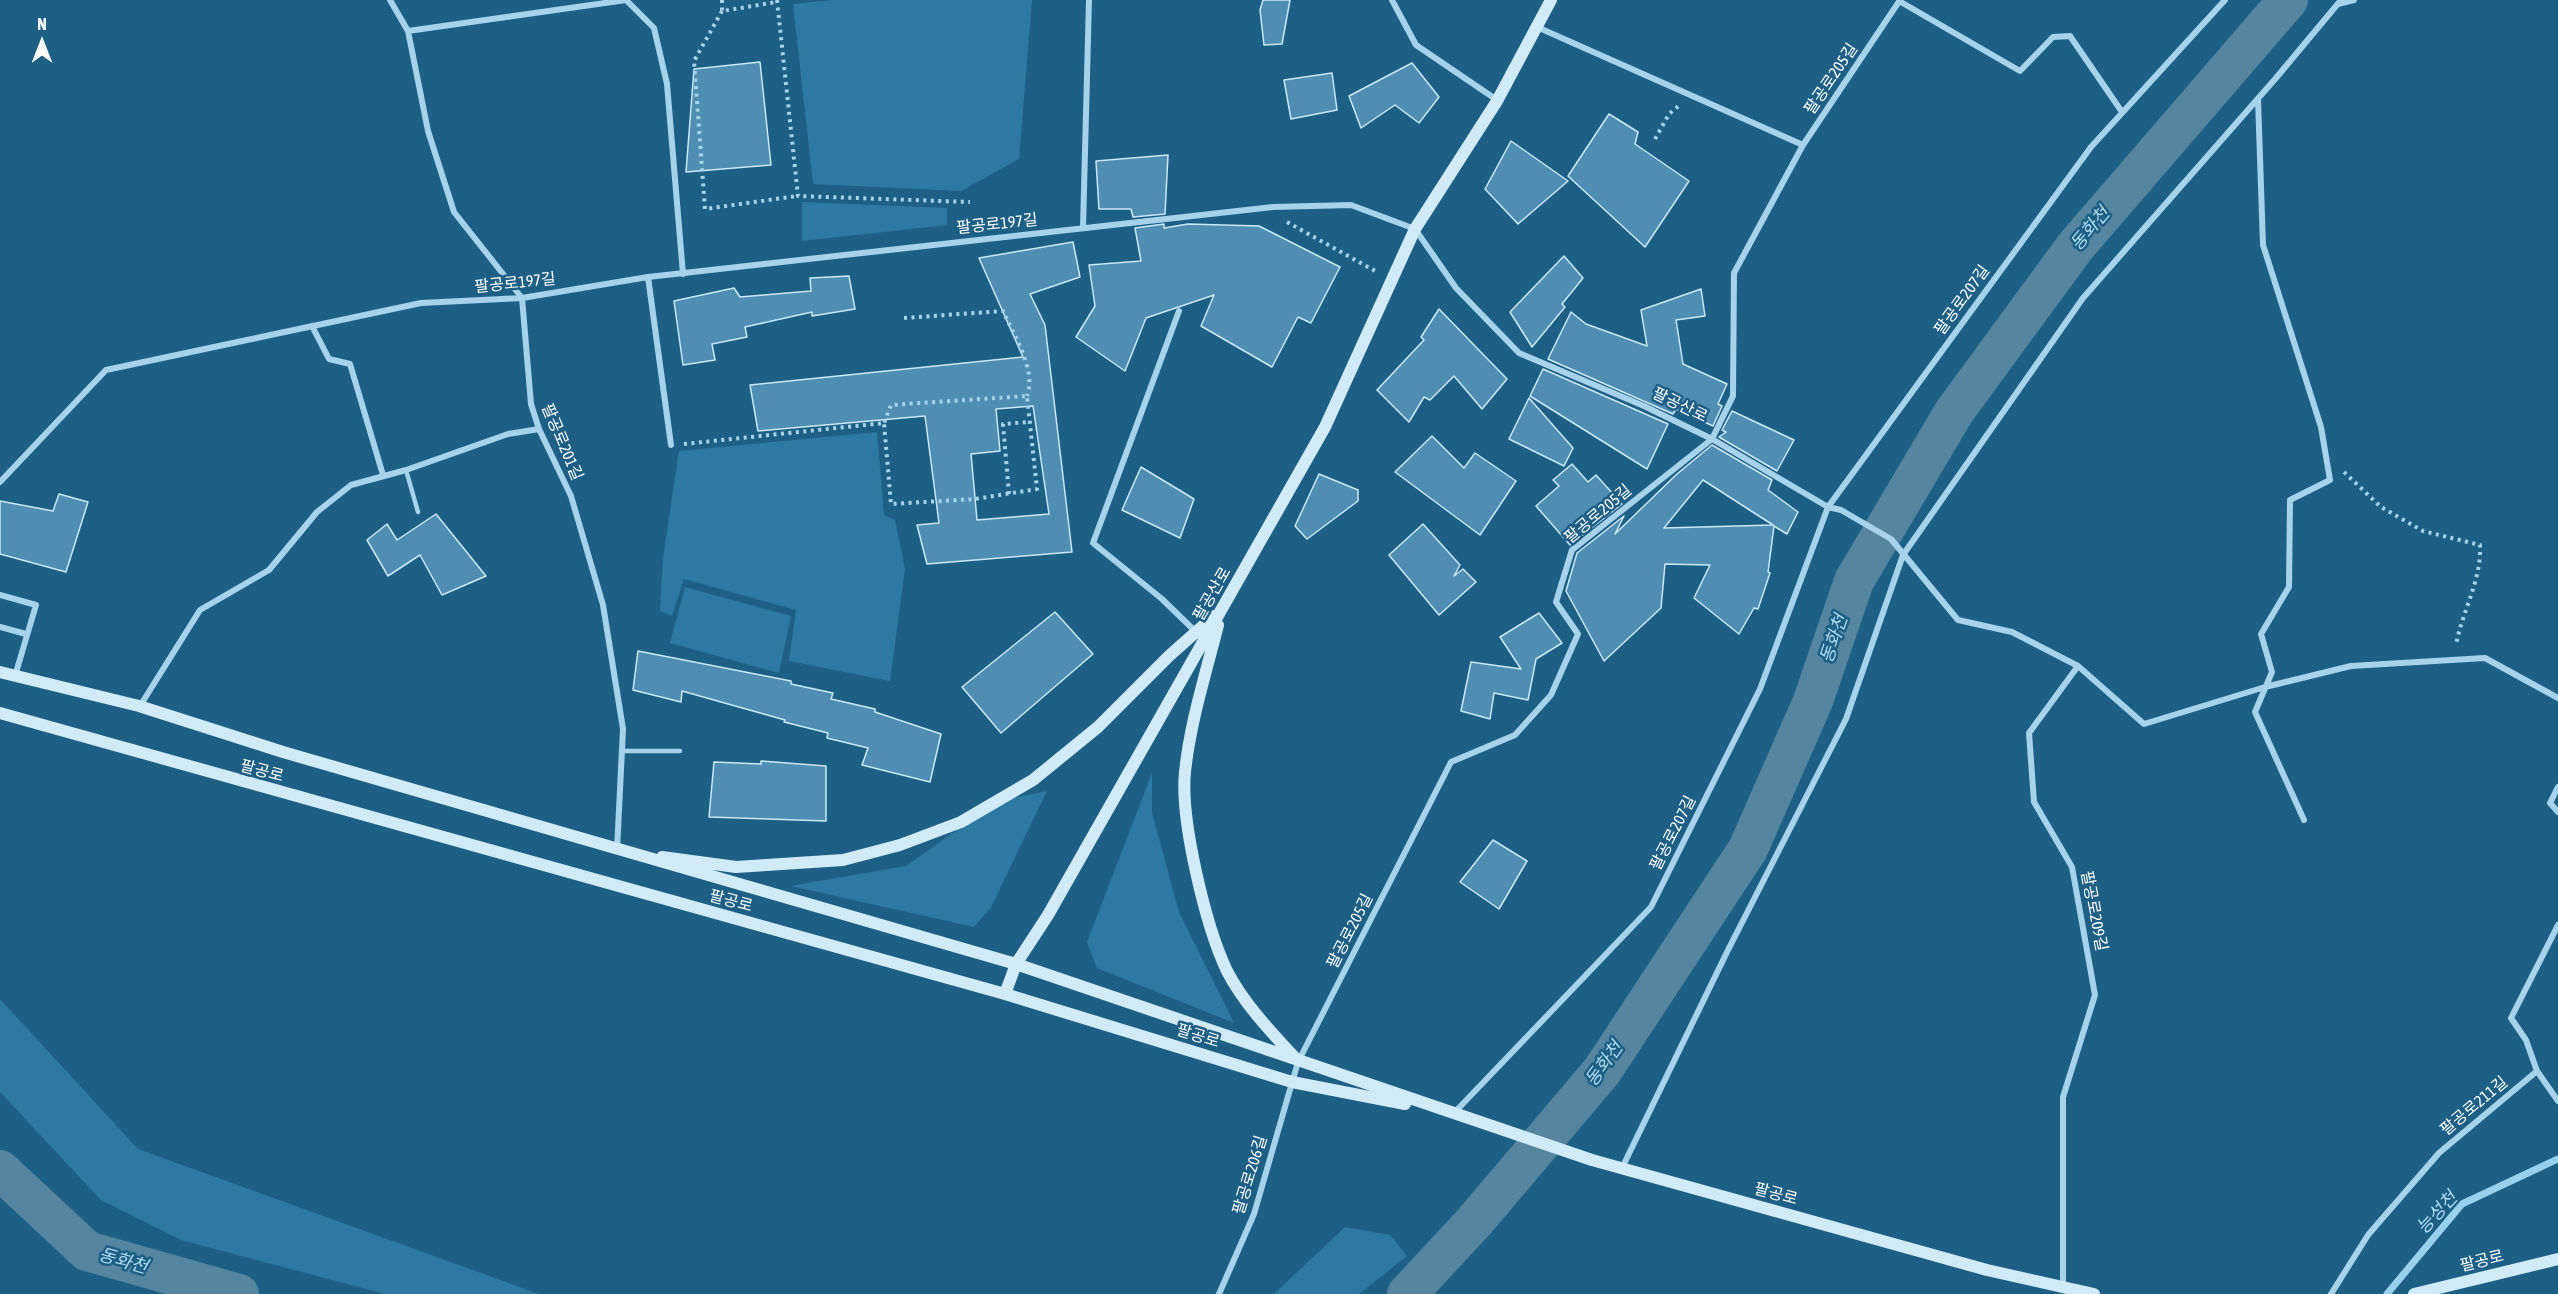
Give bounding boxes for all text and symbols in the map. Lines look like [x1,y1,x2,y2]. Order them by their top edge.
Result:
north arrow [12,12,72,72]
text: N [37,15,47,33]
street label: 팔공로205길 [1800,40,1862,118]
water label: 동화천 [2066,203,2114,255]
street label: 팔공로197길 [955,210,1039,238]
street label: 팔공로207길 [1930,261,1994,339]
street label: 팔공로197길 [473,269,557,297]
street label: 팔공산로 [1649,383,1711,427]
street label: 팔공로201길 [537,401,587,483]
street label: 팔공로205길 [1561,480,1635,548]
street label: 팔공산로 [1189,564,1235,624]
water label: 동화천 [1816,612,1852,666]
street label: 팔공로 [238,756,286,786]
street label: 팔공로207길 [1646,792,1700,874]
street label: 팔공로209길 [2077,869,2111,953]
street label: 팔공로 [707,886,755,916]
street label: 팔공로205길 [1323,890,1377,972]
street label: 팔공로 [1174,1020,1222,1052]
water label: 동화천 [1581,1038,1627,1090]
street label: 팔공로211길 [2437,1072,2511,1140]
street label: 팔공로206길 [1229,1133,1271,1217]
street label: 팔공로 [1752,1179,1800,1209]
water label: 능성천 [2412,1187,2462,1239]
water label: 동화천 [96,1244,150,1278]
street label: 팔공로 [2458,1246,2506,1276]

